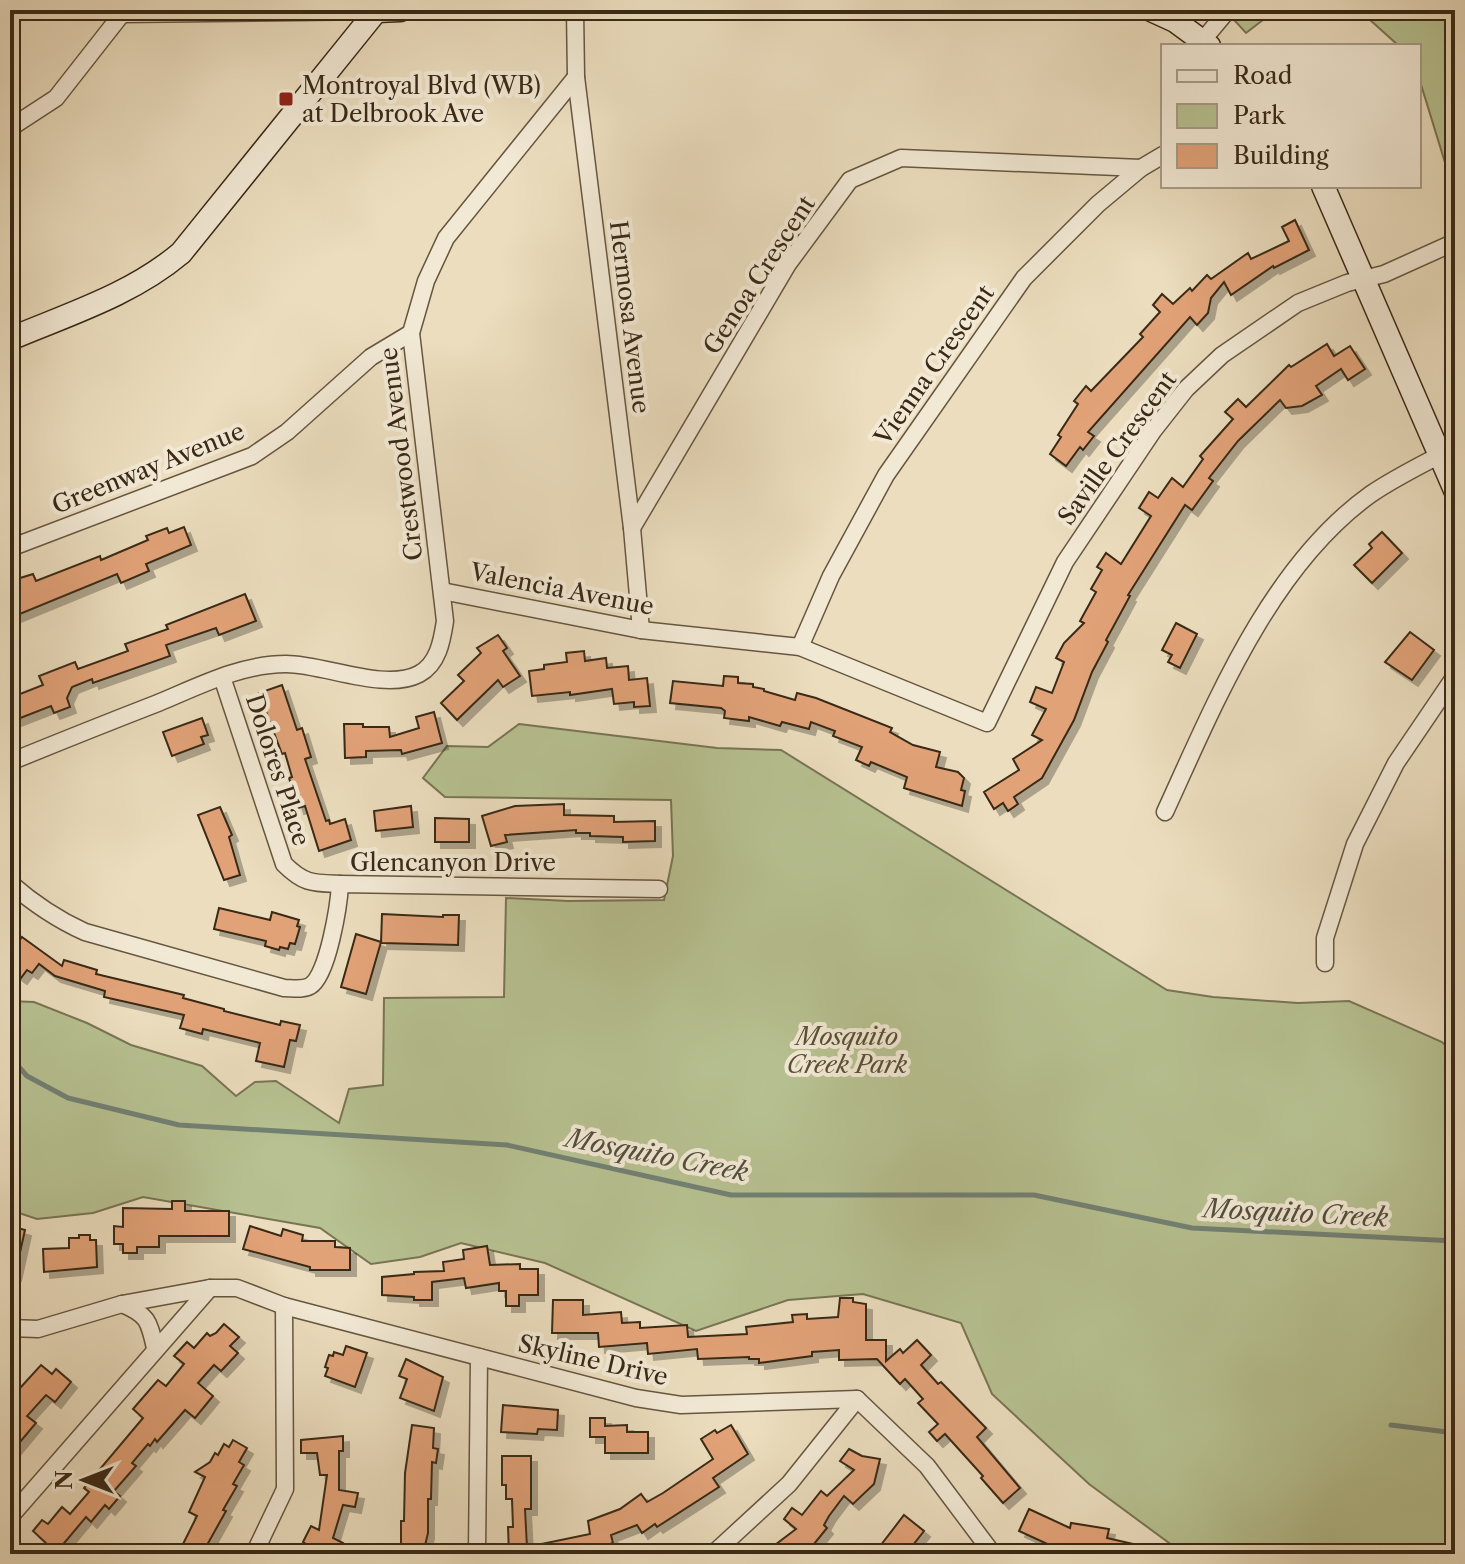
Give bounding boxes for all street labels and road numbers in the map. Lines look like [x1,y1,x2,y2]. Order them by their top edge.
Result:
street label: Genoa Crescent [697,190,821,360]
street label: Hermosa Avenue [604,219,656,415]
street label: Vienna Crescent [867,279,1000,451]
street label: Crestwood Avenue [374,346,428,562]
street label: Saville Crescent [1052,365,1183,530]
street label: Greenway Avenue [48,416,248,520]
street label: Valencia Avenue [467,557,656,621]
street label: Dolores Place [240,690,316,850]
street label: Glencanyon Drive [350,848,556,877]
street label: Skyline Drive [515,1329,671,1391]

